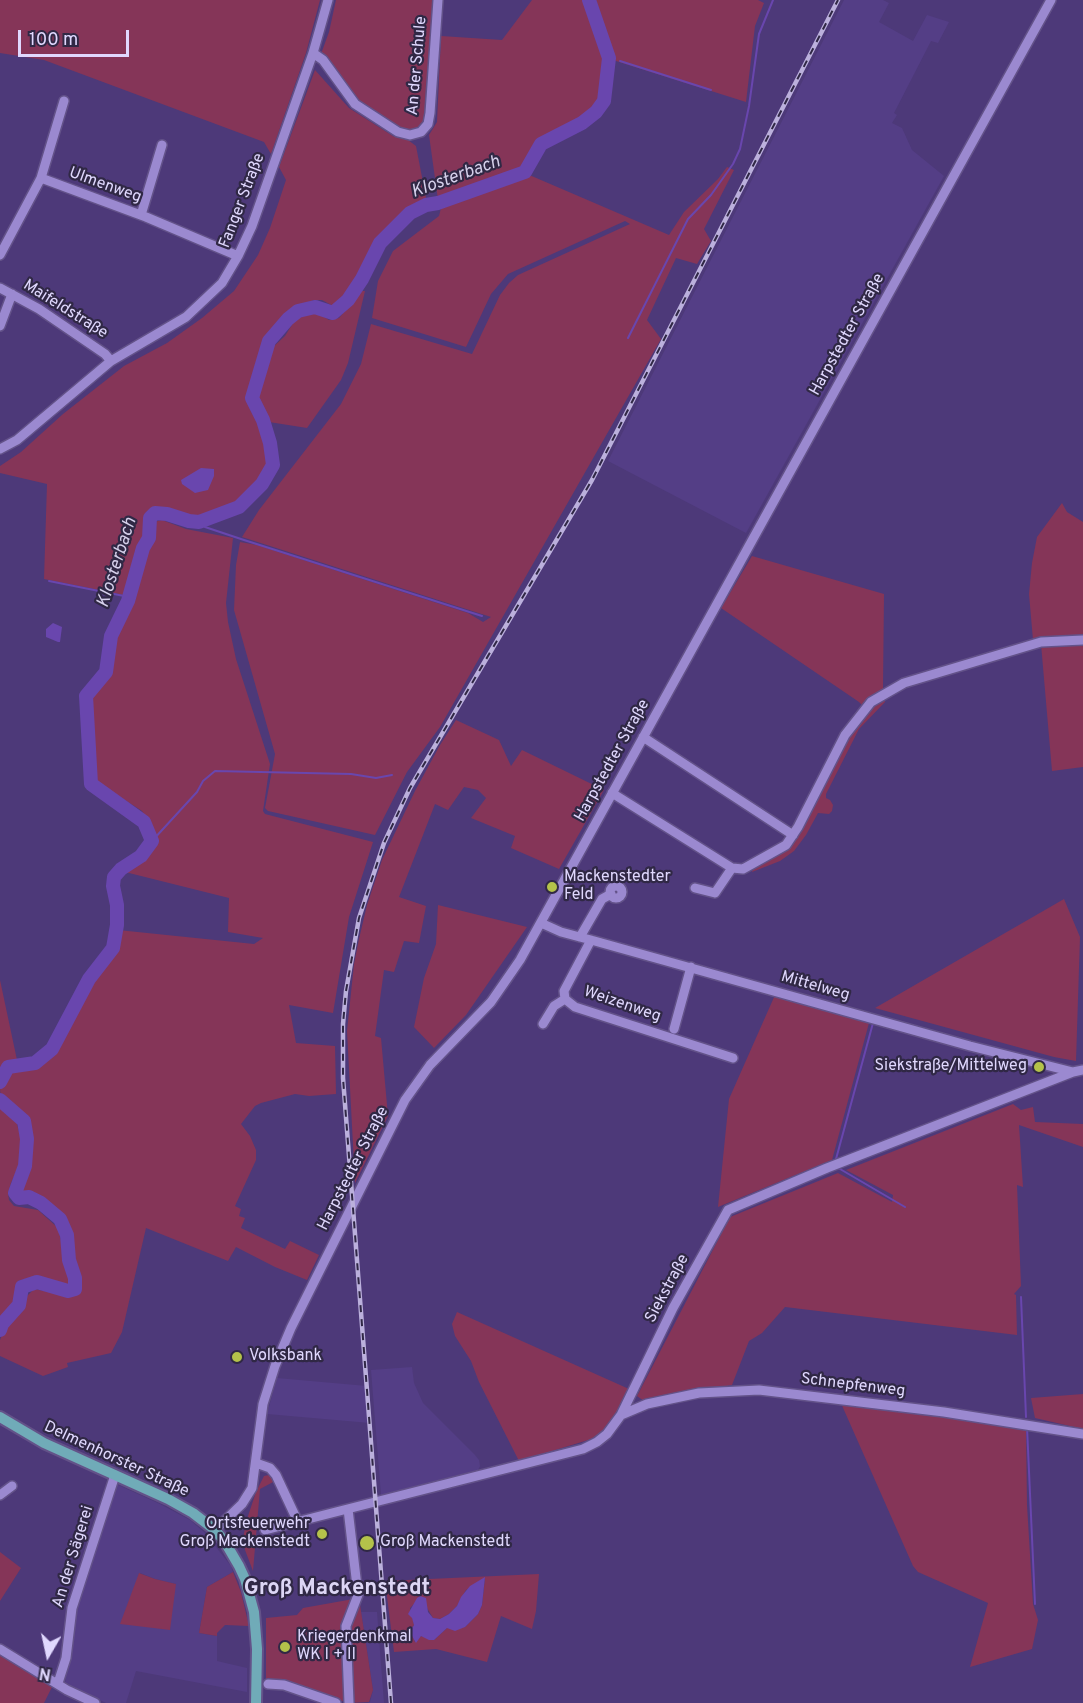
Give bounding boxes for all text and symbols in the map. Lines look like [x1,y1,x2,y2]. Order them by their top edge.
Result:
street label: An der Schule [404,16,432,116]
scale bar [21,18,132,56]
text: 100 m [29,29,78,52]
street label: Fanger Straße [216,151,270,251]
water label: Klosterbach [408,152,504,204]
street label: Ulmenweg [66,164,144,208]
street label: Harpstedter Straße [806,271,890,399]
street label: Maifeldstraße [19,276,111,344]
water label: Klosterbach [93,515,143,611]
street label: Harpstedter Straße [571,697,655,825]
place label: Mackenstedter Feld [564,868,671,906]
marker: Mackenstedter Feld [545,880,559,894]
street label: Mittelweg [778,968,852,1006]
street label: Weizenweg [581,983,663,1027]
place label: Siekstraße/Mittelweg [874,1057,1027,1077]
marker: Siekstraße/Mittelweg [1032,1060,1046,1074]
street label: Harpstedter Straße [314,1104,394,1234]
street label: Siekstraße [642,1251,694,1327]
place label: Volksbank [249,1347,322,1367]
marker: Volksbank [230,1350,244,1364]
street label: Schnepfenweg [800,1370,906,1402]
street label: Delmenhorster Straße [40,1418,192,1502]
street label: An der Sägerei [49,1504,99,1610]
place label: Ortsfeuerwehr Groß Mackenstedt [179,1515,310,1553]
marker: Ortsfeuerwehr Groß Mackenstedt [315,1527,329,1541]
place label: Groß Mackenstedt [380,1533,511,1553]
marker: Groß Mackenstedt [358,1534,376,1552]
district label: Groß Mackenstedt [244,1577,430,1603]
north arrow [18,1625,78,1685]
place label: Kriegerdenkmal WK I + II [297,1628,412,1666]
marker: Kriegerdenkmal WK I + II [278,1640,292,1654]
text: N [38,1662,52,1684]

